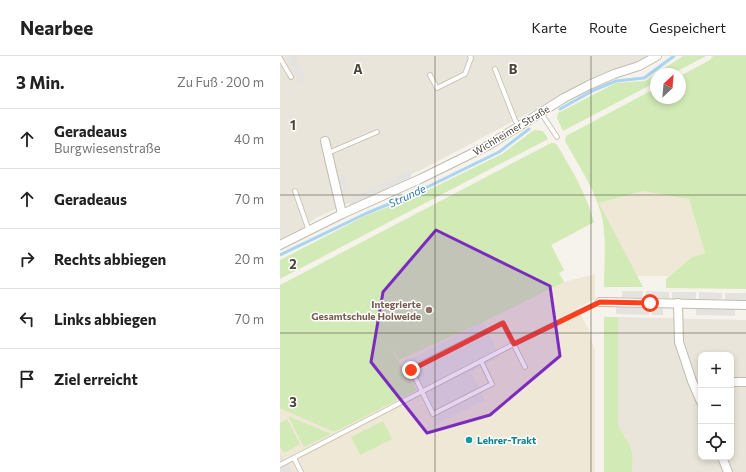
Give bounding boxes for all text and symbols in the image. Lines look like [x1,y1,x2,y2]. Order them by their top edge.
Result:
text: Nearbee [20,16,93,39]
text: Karte [532,19,567,36]
text: Route [589,19,627,36]
text: Gespeichert [649,19,726,36]
text: A [353,61,363,77]
text: B [509,61,518,77]
north arrow [650,68,686,104]
text: 3 Min. [16,72,65,93]
text: Zu Fuß · 200 m [177,74,264,90]
street label: Wichheimer Straße [471,102,551,158]
text: 1 [290,117,296,133]
text: Geradeaus [54,122,127,140]
icon: ahead [16,128,38,150]
text: 40 m [234,131,264,147]
text: Burgwiesenstraße [54,140,161,156]
water label: Strunde [386,181,428,210]
icon: ahead [16,188,38,210]
text: Geradeaus [54,190,127,208]
text: 70 m [235,191,264,207]
icon: right [16,248,38,270]
text: Rechts abbiegen [54,250,166,268]
text: 20 m [235,251,264,267]
text: 2 [289,256,297,272]
route start [641,294,659,312]
place label: Integrierte Gesamtschule Holweide [311,298,421,322]
marker: Integrierte Gesamtschule Holweide [424,305,434,315]
icon: left [16,308,38,330]
text: Links abbiegen [54,310,156,328]
text: 70 m [235,311,264,327]
map controls [698,352,734,460]
button: + [698,352,734,388]
route end [402,361,420,379]
icon: arrive [16,368,38,390]
text: Ziel erreicht [54,370,138,388]
button: − [698,388,734,424]
text: 3 [289,394,297,410]
button: locate [698,424,734,460]
place label: Lehrer-Trakt [477,434,536,446]
marker: Lehrer-Trakt [464,435,474,445]

